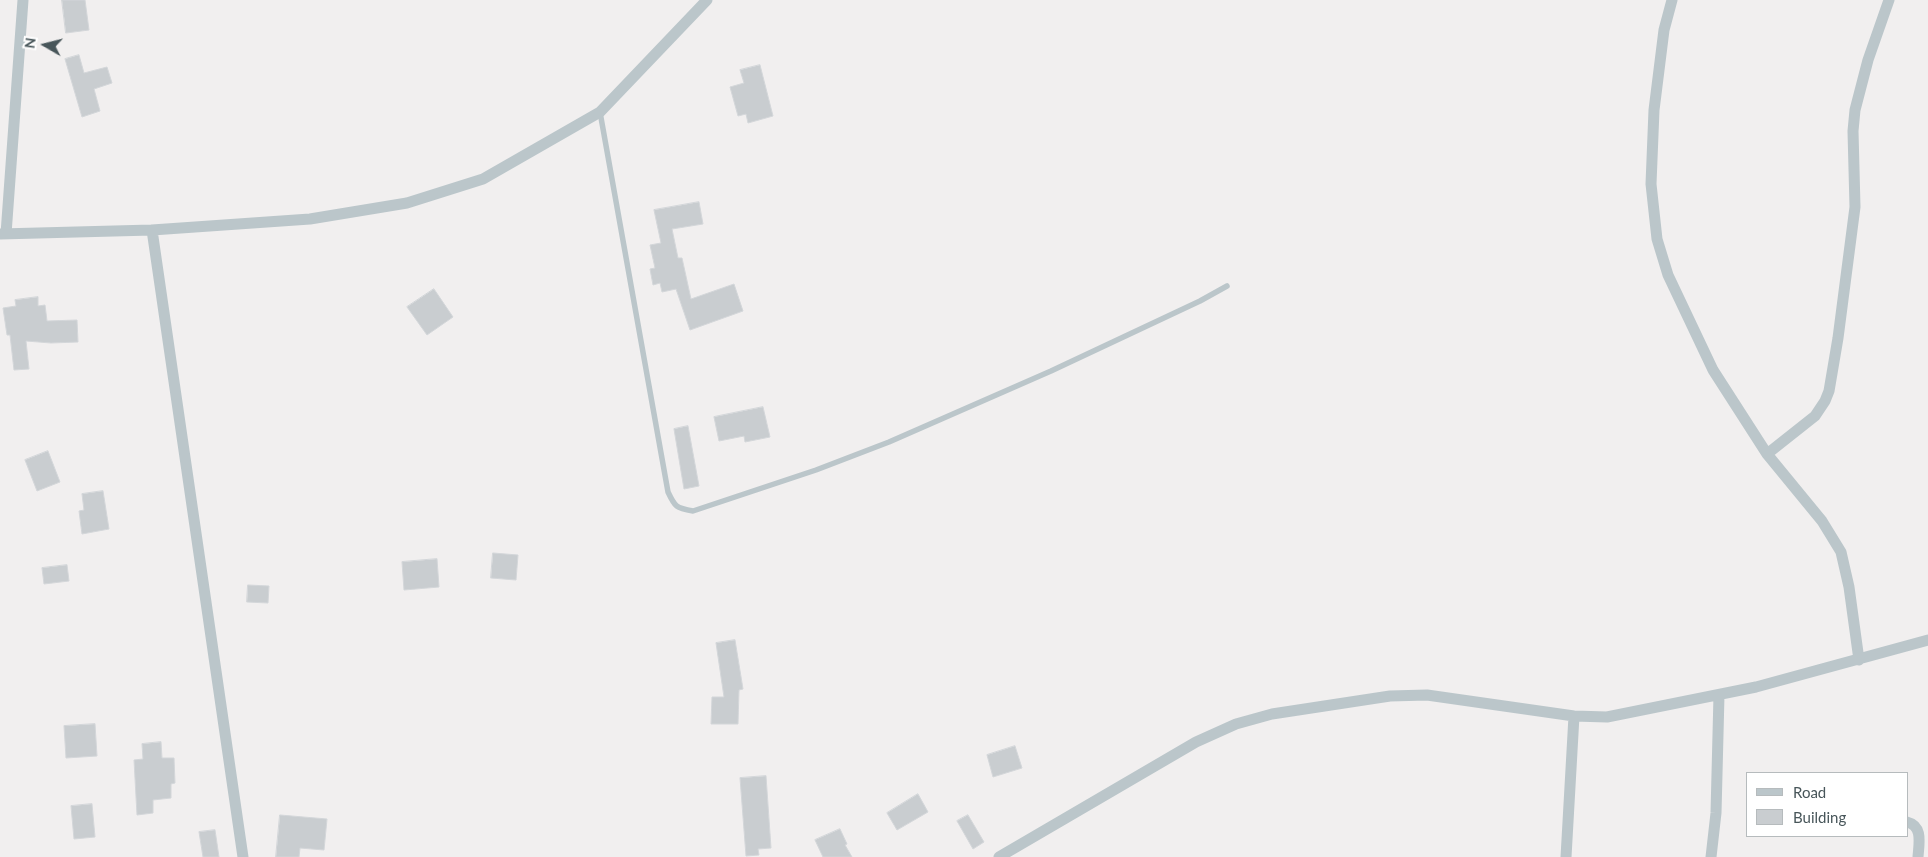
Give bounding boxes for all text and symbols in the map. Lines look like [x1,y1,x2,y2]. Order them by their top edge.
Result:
north arrow [20,20,70,70]
text: N [20,36,39,49]
legend [1746,772,1908,837]
text: Road [1793,783,1826,801]
text: Building [1793,808,1846,826]

